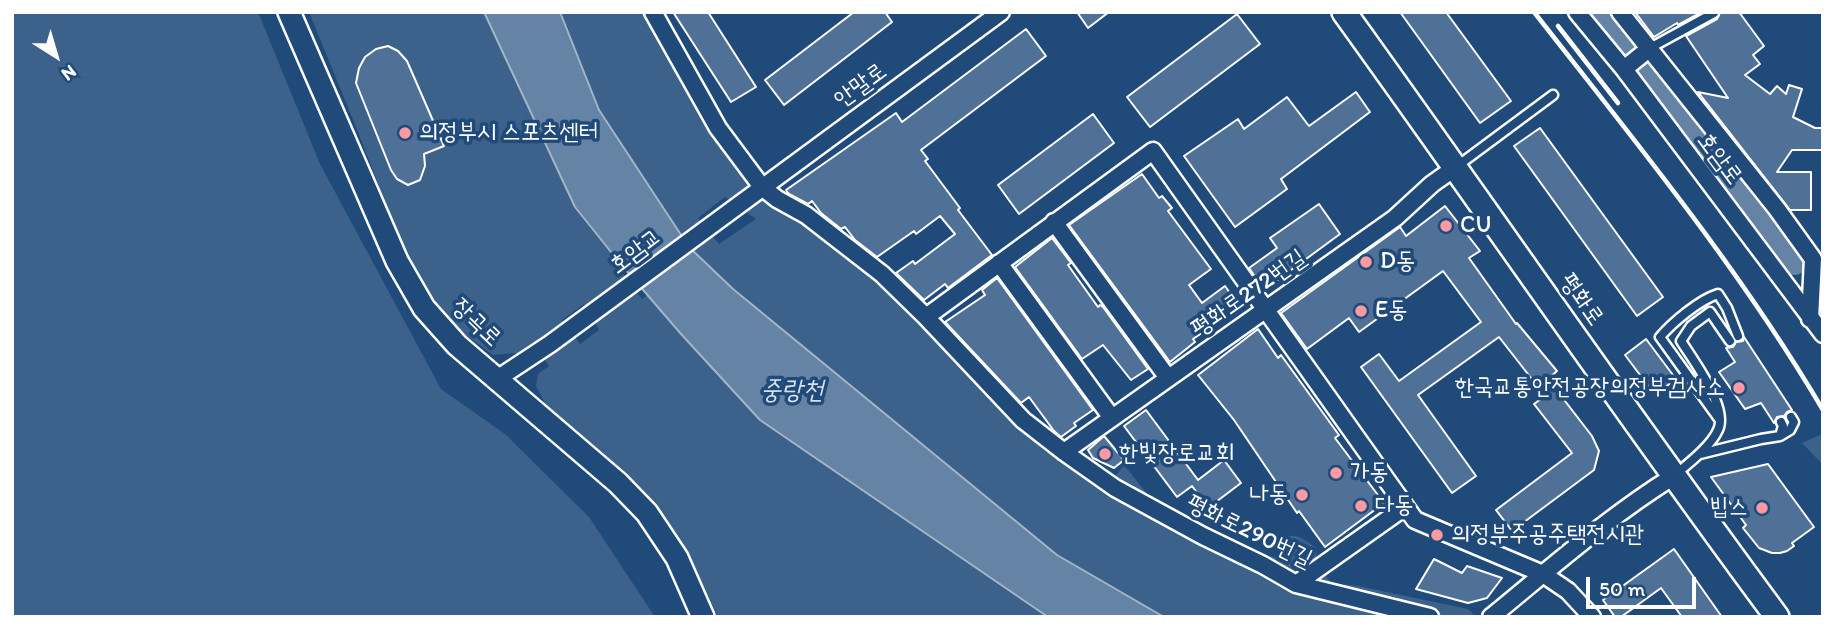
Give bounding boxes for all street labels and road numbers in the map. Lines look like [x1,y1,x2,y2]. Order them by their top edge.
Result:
street label: 안말로 [829,57,893,115]
street label: 호암로 [1690,127,1748,191]
street label: 호암교 [604,223,668,281]
street label: 평화로272번길 [1186,244,1312,344]
street label: 평화로 [1553,268,1609,332]
street label: 장곡로 [445,293,507,353]
street label: 평화로290번길 [1181,489,1317,575]

